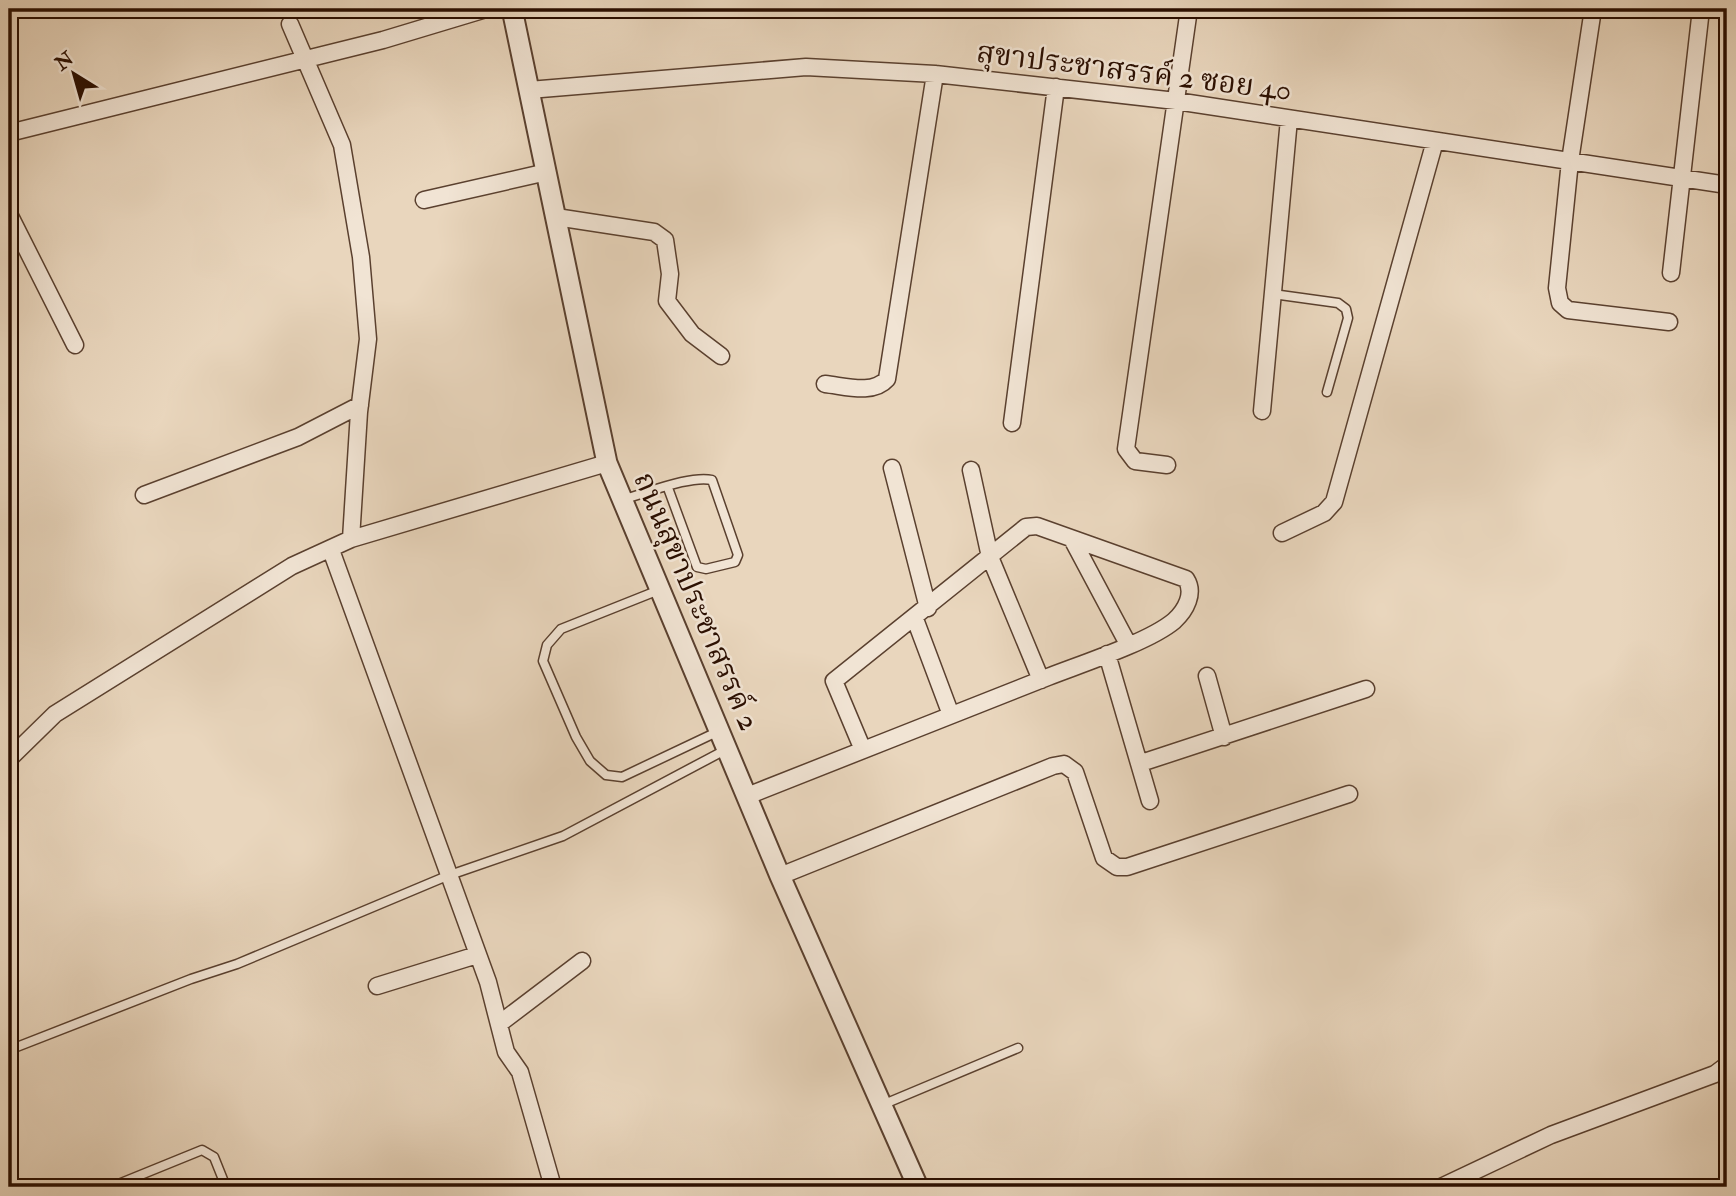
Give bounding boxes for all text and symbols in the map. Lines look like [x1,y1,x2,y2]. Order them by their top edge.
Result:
street label: สุขาประชาสรรค์ 2 ซอย 40 [974,34,1294,109]
north arrow [38,38,108,108]
text: N [50,46,79,77]
street label: ถนนสุขาประชาสรรค์ 2 [625,466,768,736]

